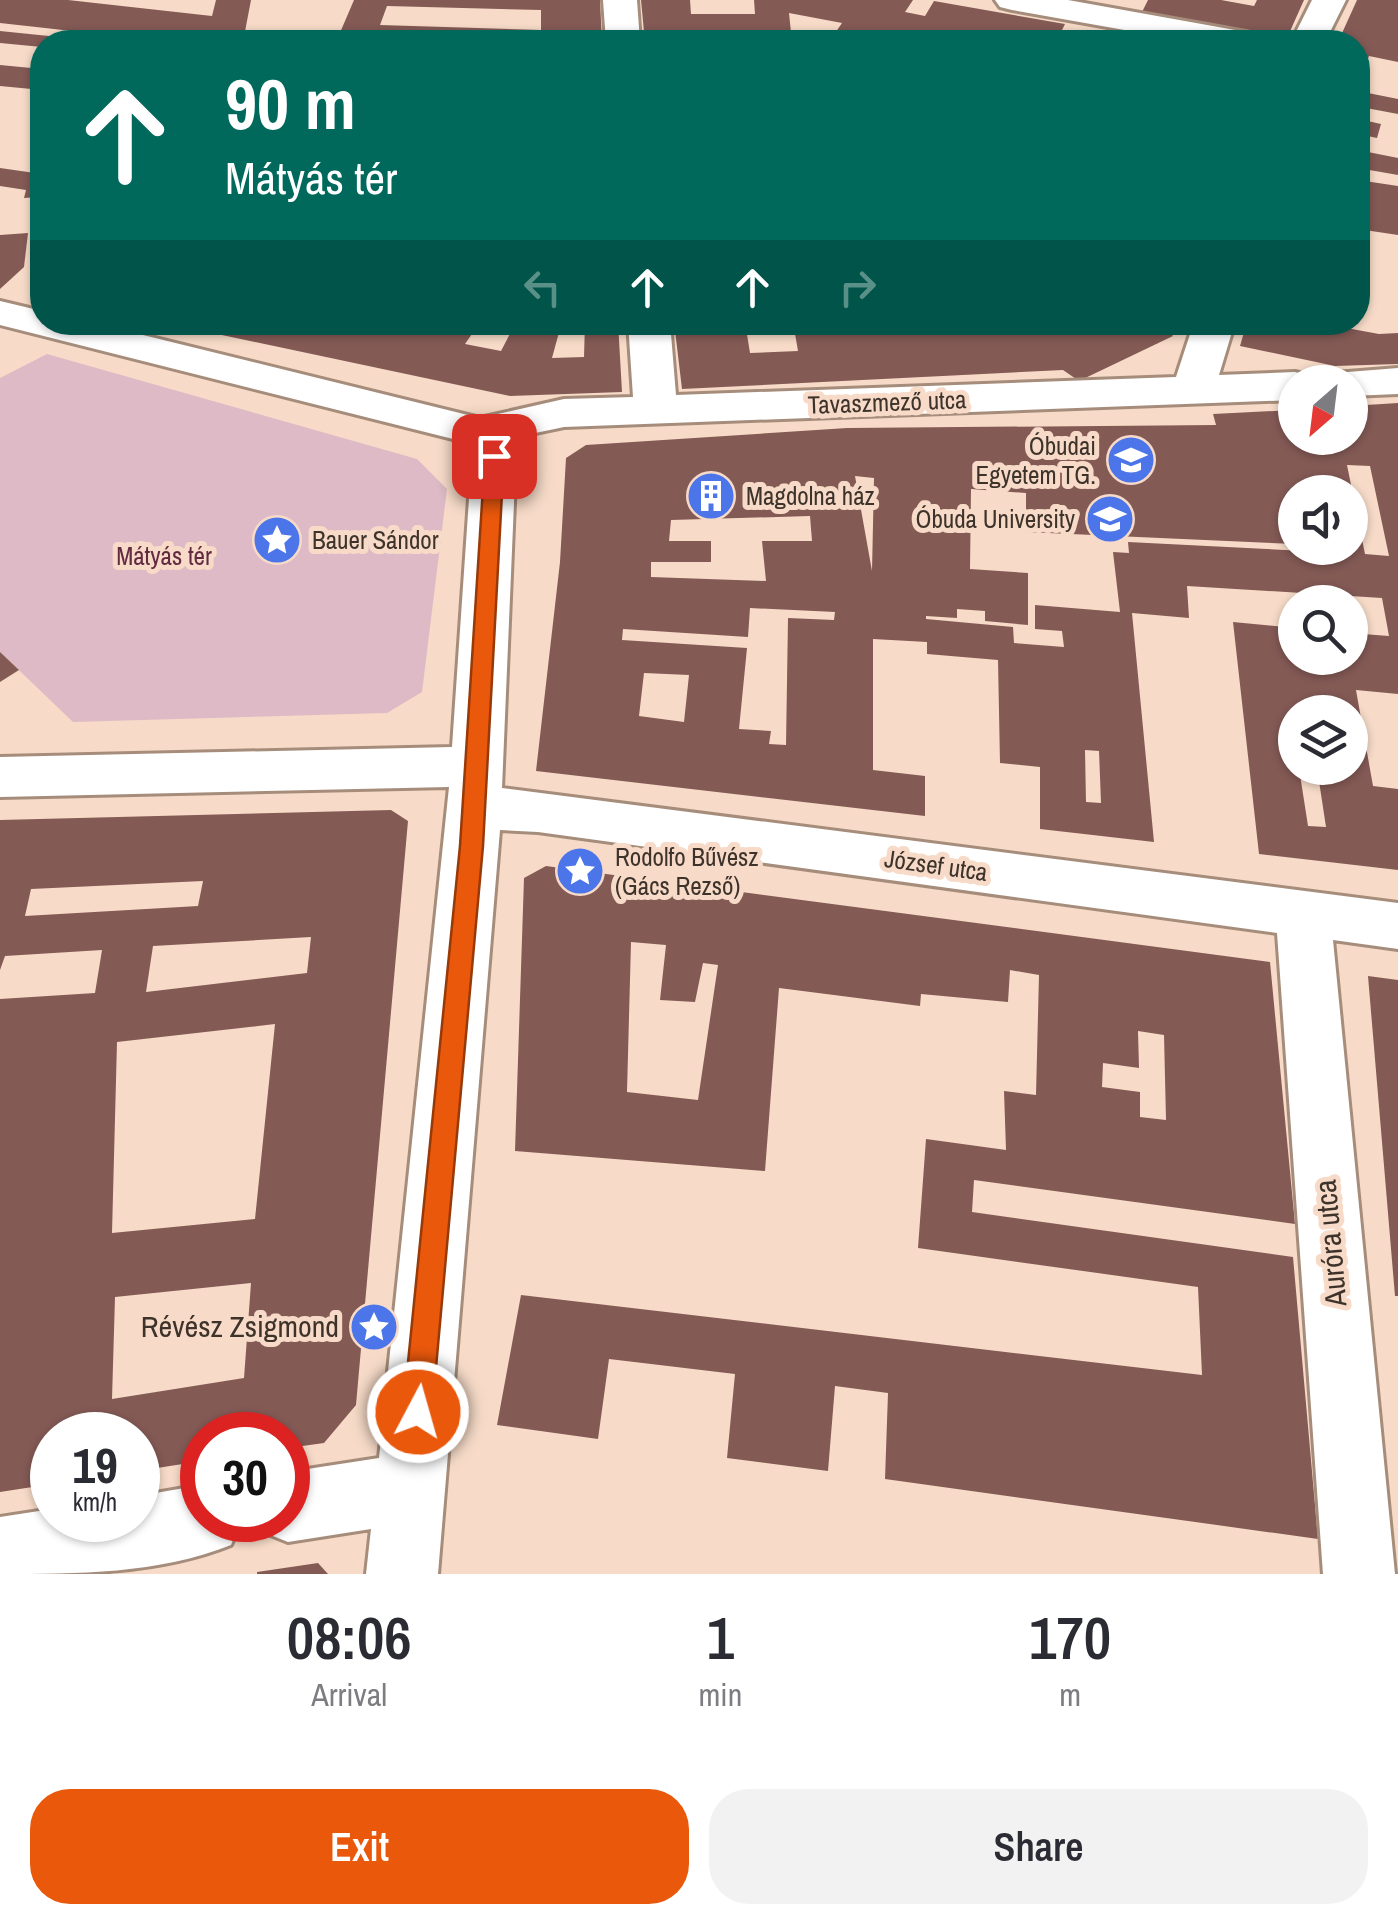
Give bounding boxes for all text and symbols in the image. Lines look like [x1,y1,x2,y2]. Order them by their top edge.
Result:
text: 90 m [225,57,356,151]
icon: ahead [60,70,190,200]
text: Mátyás tér [225,147,397,208]
icon: left [515,260,570,315]
icon: ahead [620,260,675,315]
icon: ahead [725,260,780,315]
icon: right [830,260,885,315]
north arrow [1278,365,1368,455]
map controls [1278,365,1368,785]
street label: Tavaszmező utca [807,382,968,422]
pin [452,414,537,499]
icon: arrive [467,429,522,484]
place label: Óbudai Egyetem TG. [976,429,1096,492]
school or university icon: Óbudai Egyetem TG. [1105,434,1157,486]
building icon: Magdolna ház [685,470,737,522]
button: sound [1278,475,1368,565]
place label: Magdolna ház [746,479,875,513]
school or university icon: Óbuda University [1084,493,1136,545]
place label: Óbuda University [915,502,1076,536]
place icon: Bauer Sándor [251,514,303,566]
place label: Bauer Sándor [312,523,439,557]
park label: Mátyás tér [116,539,212,573]
button: search [1278,585,1368,675]
button: layers [1278,695,1368,785]
place label: Rodolfo Bűvész (Gács Rezső) [615,840,759,903]
street label: József utca [882,841,990,889]
place icon: Rodolfo Bűvész (Gács Rezső) [554,845,606,897]
street label: Auróra utca [1305,1178,1356,1309]
place icon: Révész Zsigmond [348,1301,400,1353]
place label: Révész Zsigmond [141,1306,339,1346]
position arrow [366,1360,470,1464]
speed limit sign: 30 [180,1412,310,1542]
text: 19 [72,1431,118,1499]
text: km/h [73,1485,117,1519]
text: 08:06 [287,1597,412,1678]
text: 1 [707,1597,734,1678]
text: 170 [1029,1597,1111,1678]
text: Arrival [311,1673,387,1716]
text: min [699,1673,742,1716]
text: m [1059,1673,1081,1716]
button: Exit [30,1789,689,1904]
button: Share [709,1789,1368,1904]

